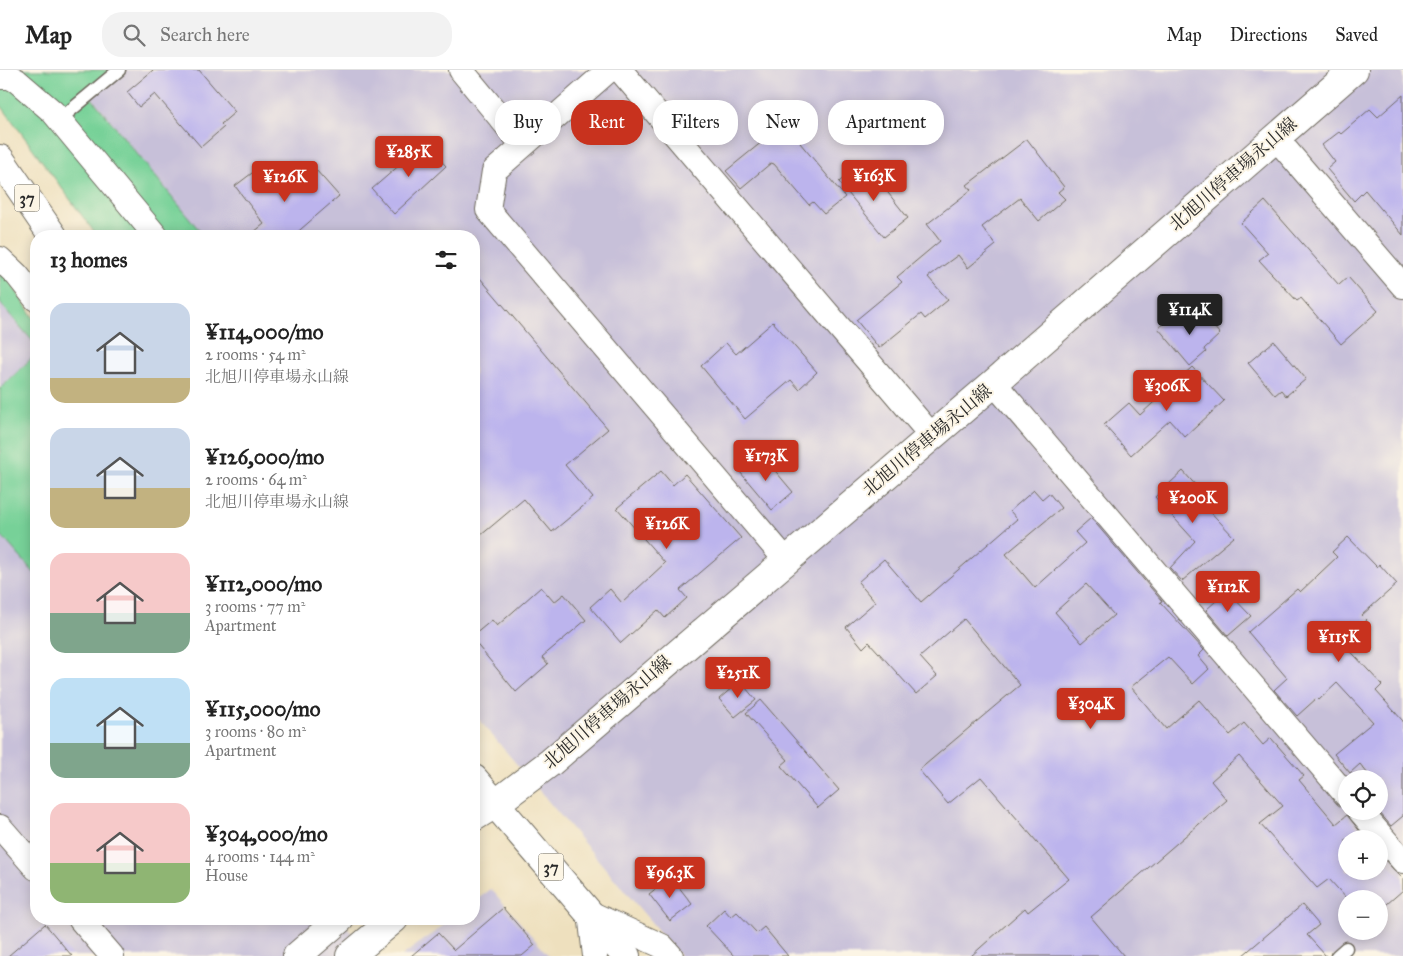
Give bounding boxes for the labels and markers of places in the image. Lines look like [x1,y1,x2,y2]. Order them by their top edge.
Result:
pin: ¥285K [374,136,444,178]
pin: ¥126K [250,160,320,203]
pin: ¥163K [839,160,909,202]
pin: ¥114K [1155,294,1225,336]
pin: ¥306K [1132,370,1202,412]
pin: ¥173K [731,440,801,482]
pin: ¥200K [1158,482,1228,524]
pin: ¥126K [632,508,702,550]
pin: ¥112K [1193,570,1263,613]
pin: ¥115K [1304,620,1374,663]
pin: ¥251K [703,656,773,699]
pin: ¥304K [1056,688,1126,730]
pin: ¥96.3K [629,856,711,899]

